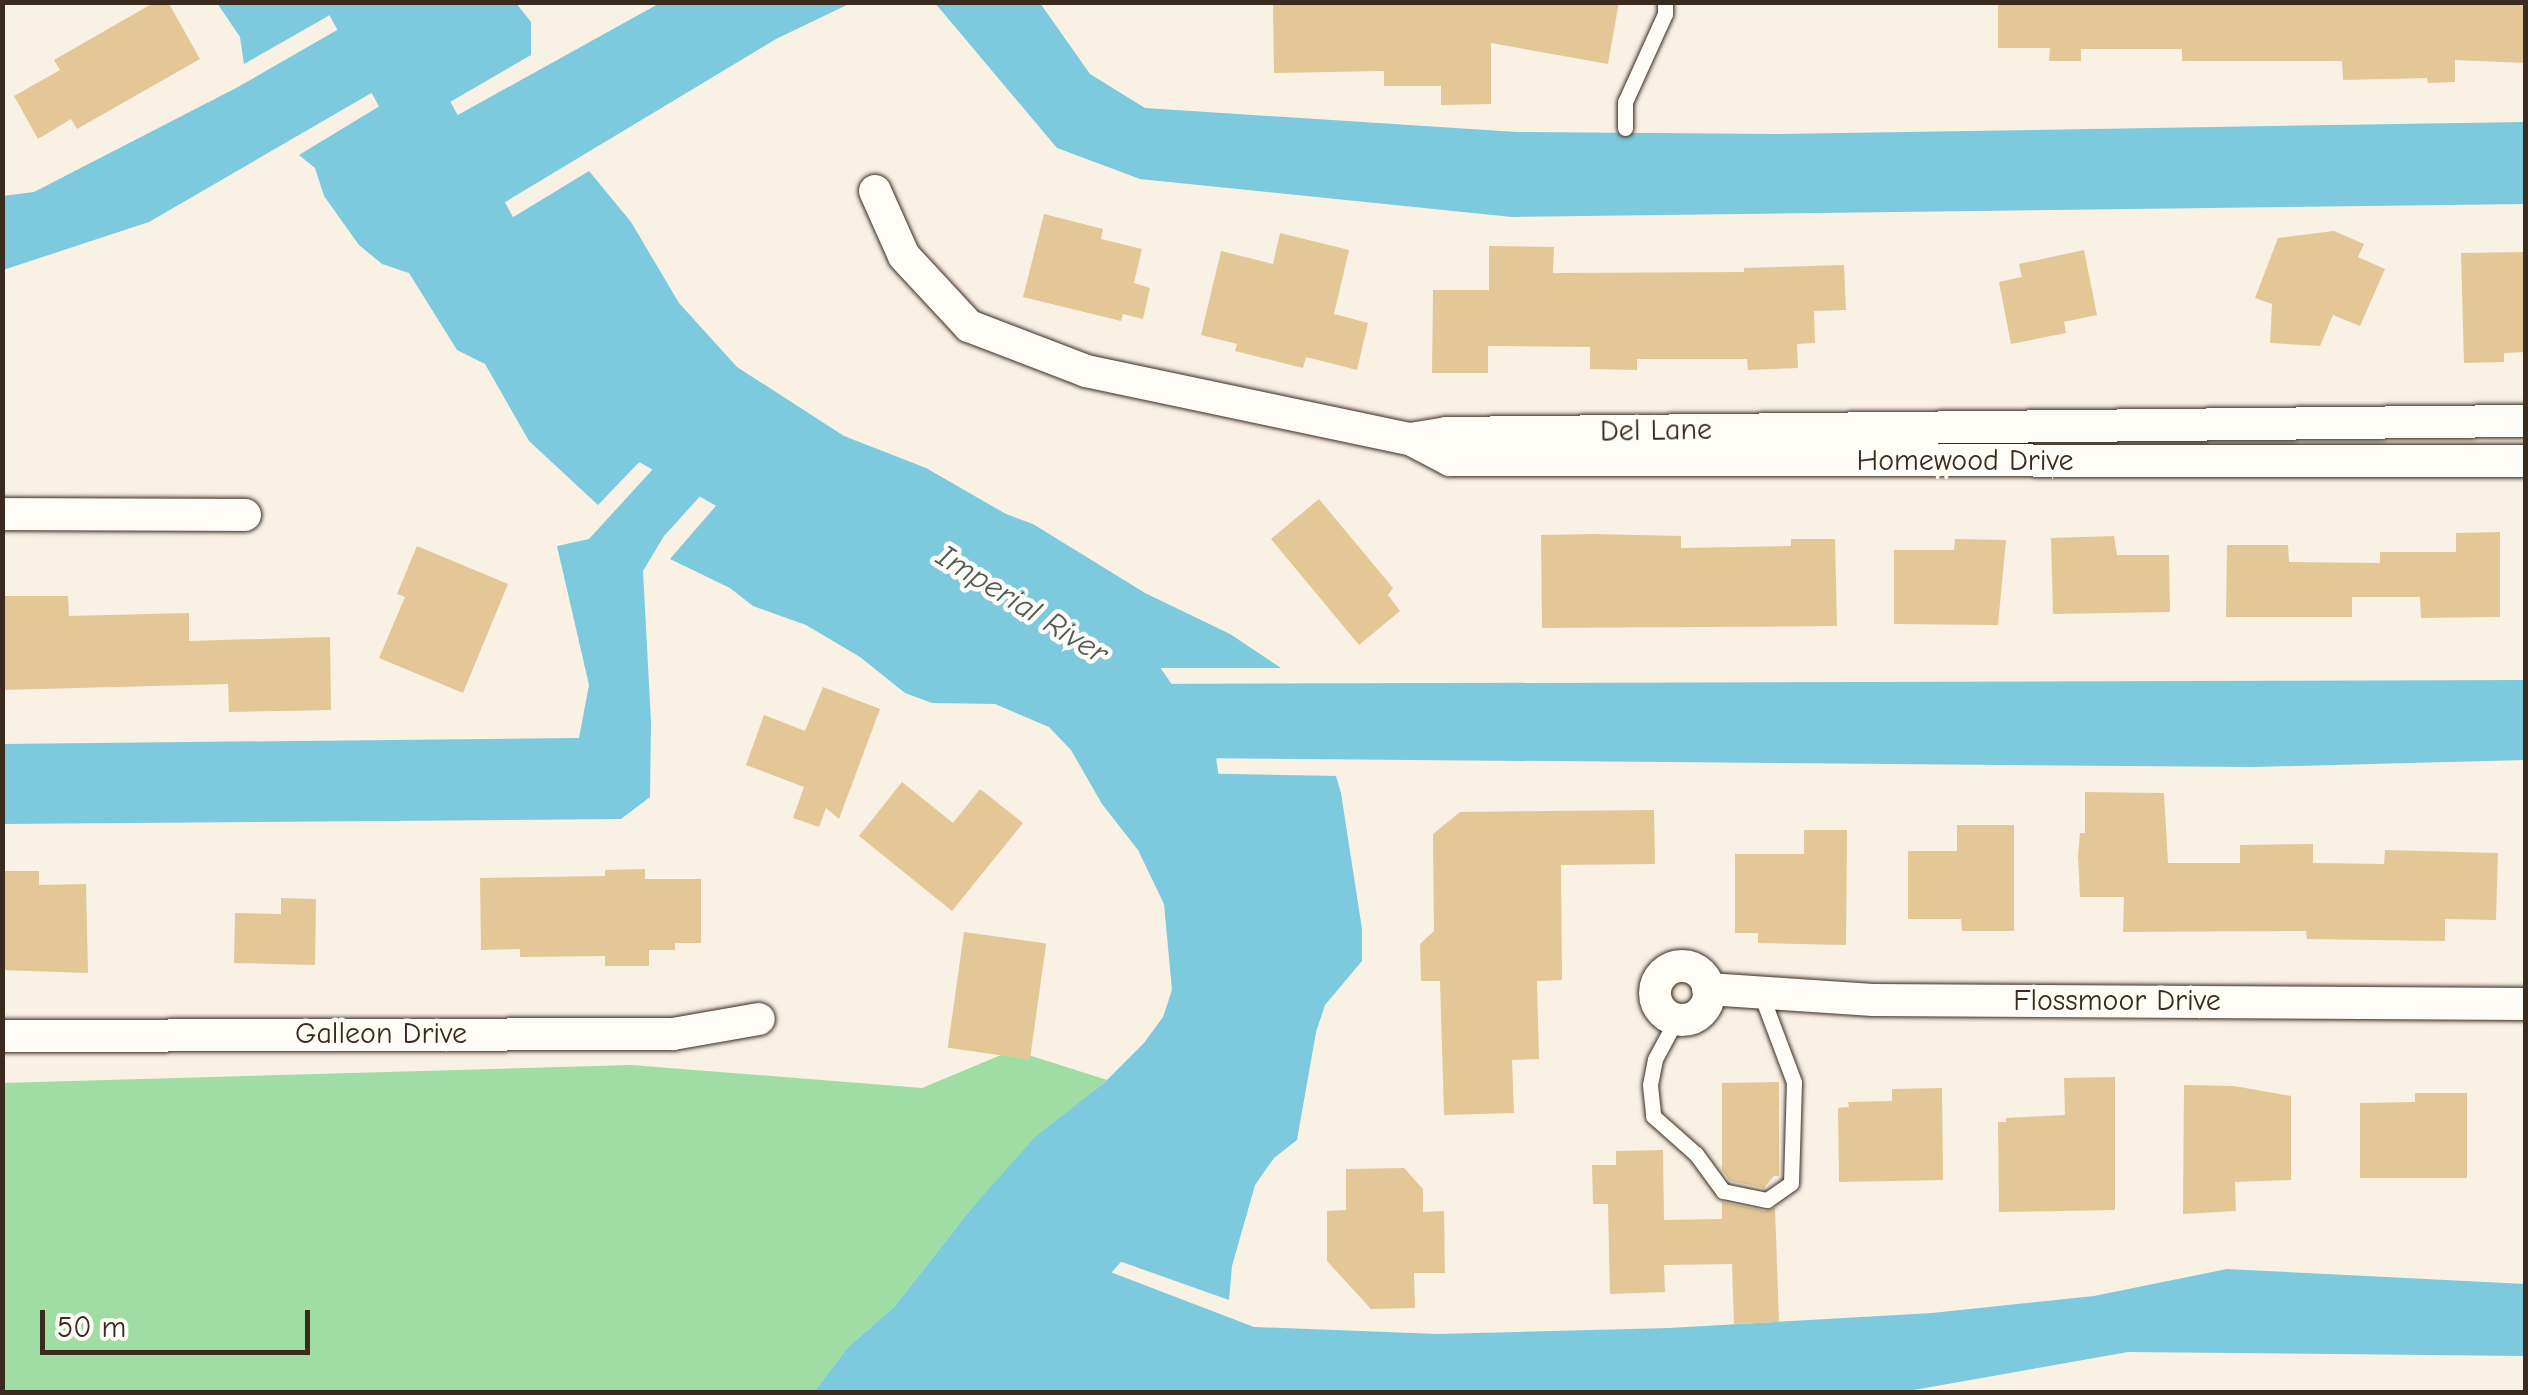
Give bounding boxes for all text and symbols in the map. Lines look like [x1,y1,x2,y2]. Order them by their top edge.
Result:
street label: Del Lane [1600,412,1712,450]
street label: Homewood Drive [1856,443,2074,479]
water label: Imperial River [929,537,1115,673]
street label: Flossmoor Drive [2013,983,2221,1019]
street label: Galleon Drive [295,1016,467,1052]
scale bar [45,1290,315,1352]
text: 50 m [57,1310,126,1345]

